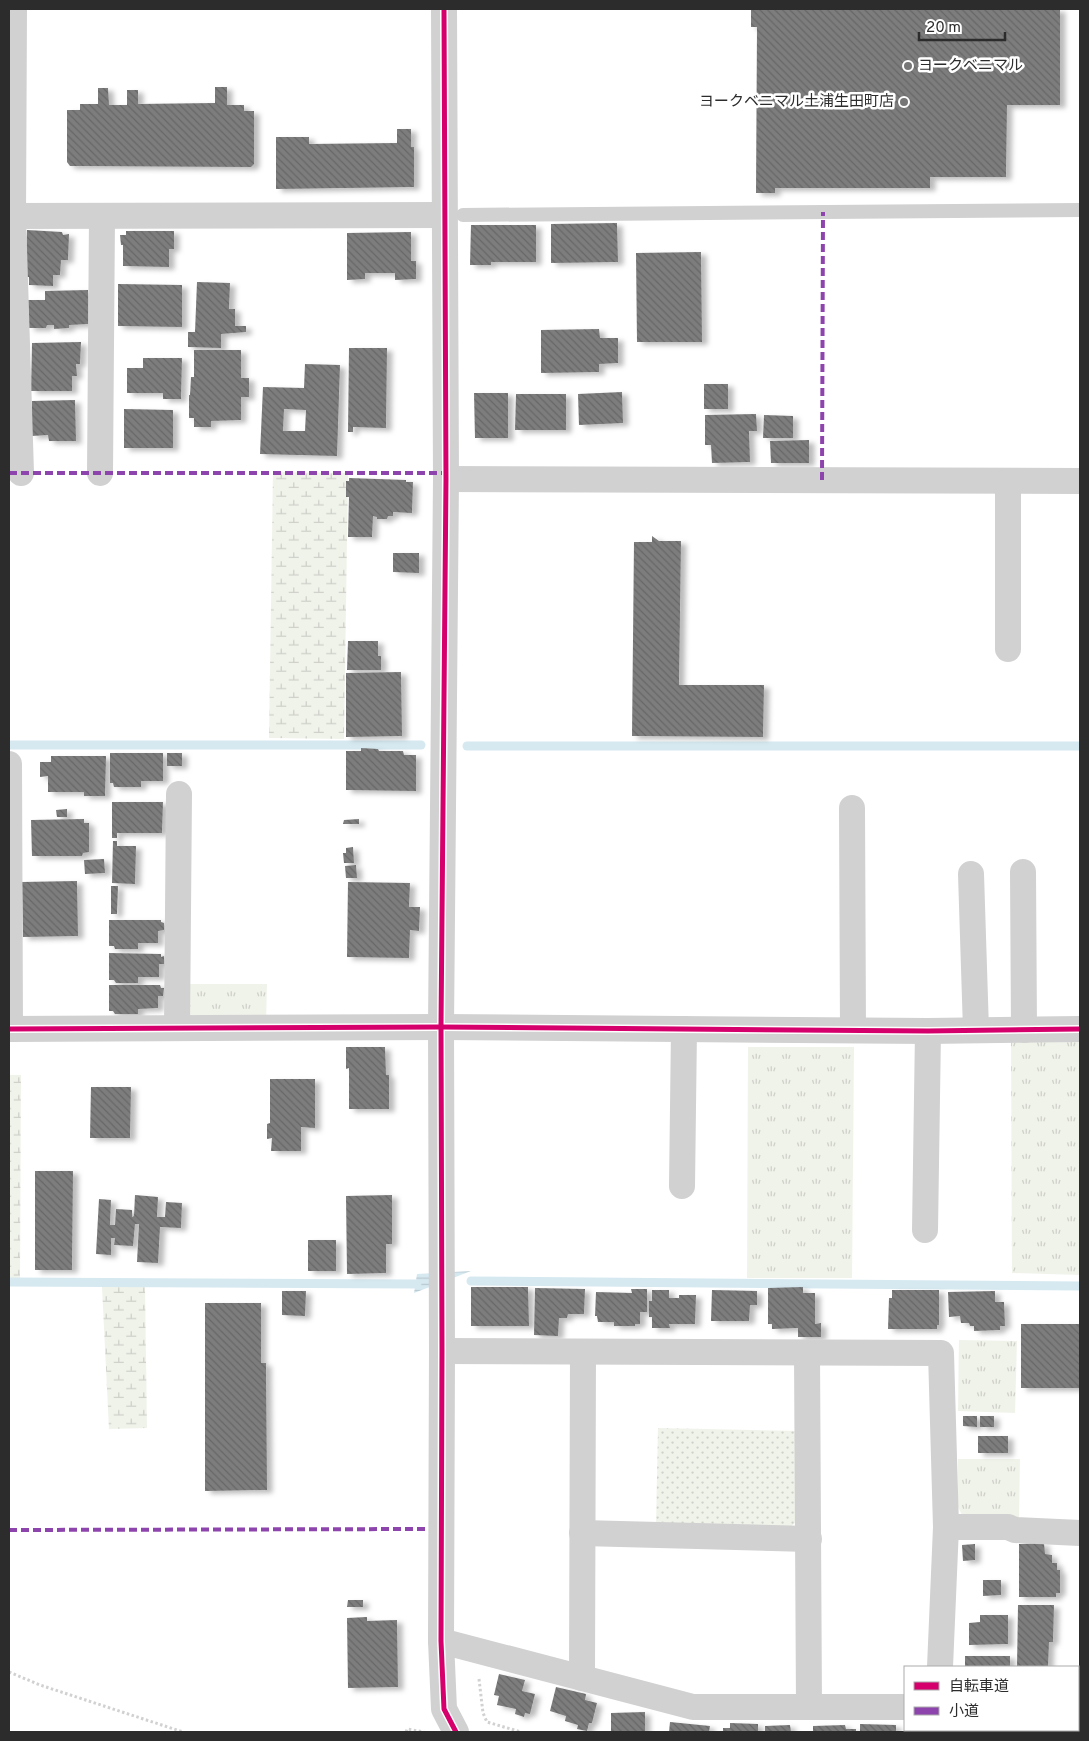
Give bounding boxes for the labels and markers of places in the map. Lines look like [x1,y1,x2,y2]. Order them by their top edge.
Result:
place label: ヨークベニマル [918,57,1023,76]
marker: ヨークベニマル [902,60,914,72]
place label: ヨークベニマル土浦生田町店 [699,92,894,112]
marker: ヨークベニマル土浦生田町店 [898,96,910,108]

